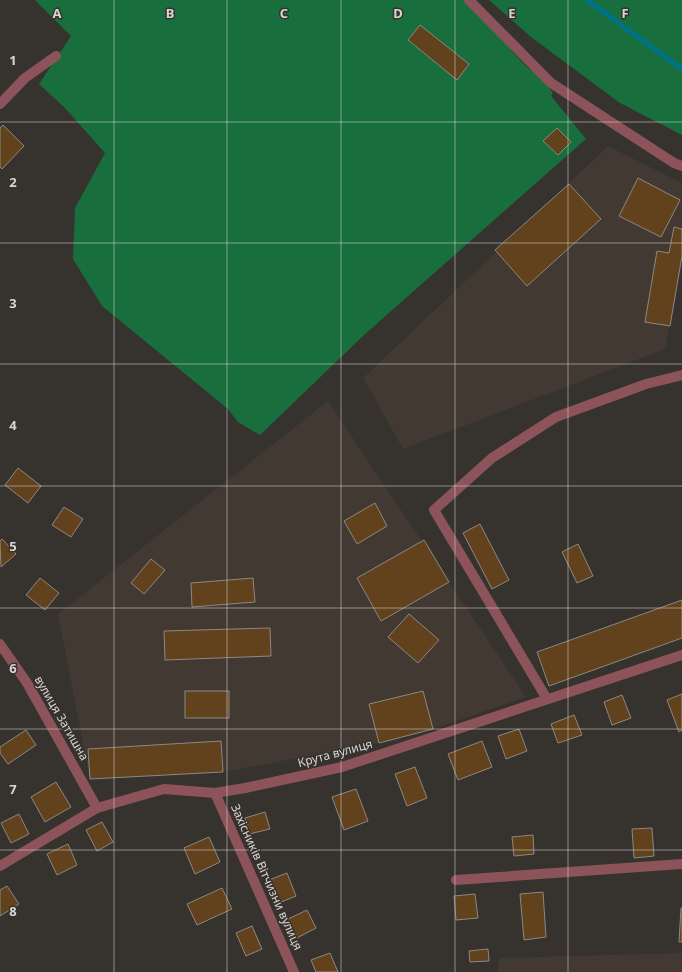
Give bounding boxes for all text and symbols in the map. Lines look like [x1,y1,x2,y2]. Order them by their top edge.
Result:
text: A [53,4,62,22]
text: B [166,4,174,22]
text: C [280,4,288,22]
text: D [393,4,403,22]
text: E [508,4,516,22]
text: F [621,4,629,22]
text: 1 [9,51,17,69]
text: 2 [9,173,17,191]
text: 3 [9,294,17,312]
text: 4 [9,416,17,434]
text: 5 [9,537,17,555]
text: 6 [9,659,17,677]
street label: вулиця Затишна [31,672,93,764]
street label: Крута вулиця [296,735,374,771]
text: 7 [9,780,17,798]
street label: Захісників Вітчизни вулиця [227,801,307,953]
text: 8 [9,902,17,920]

